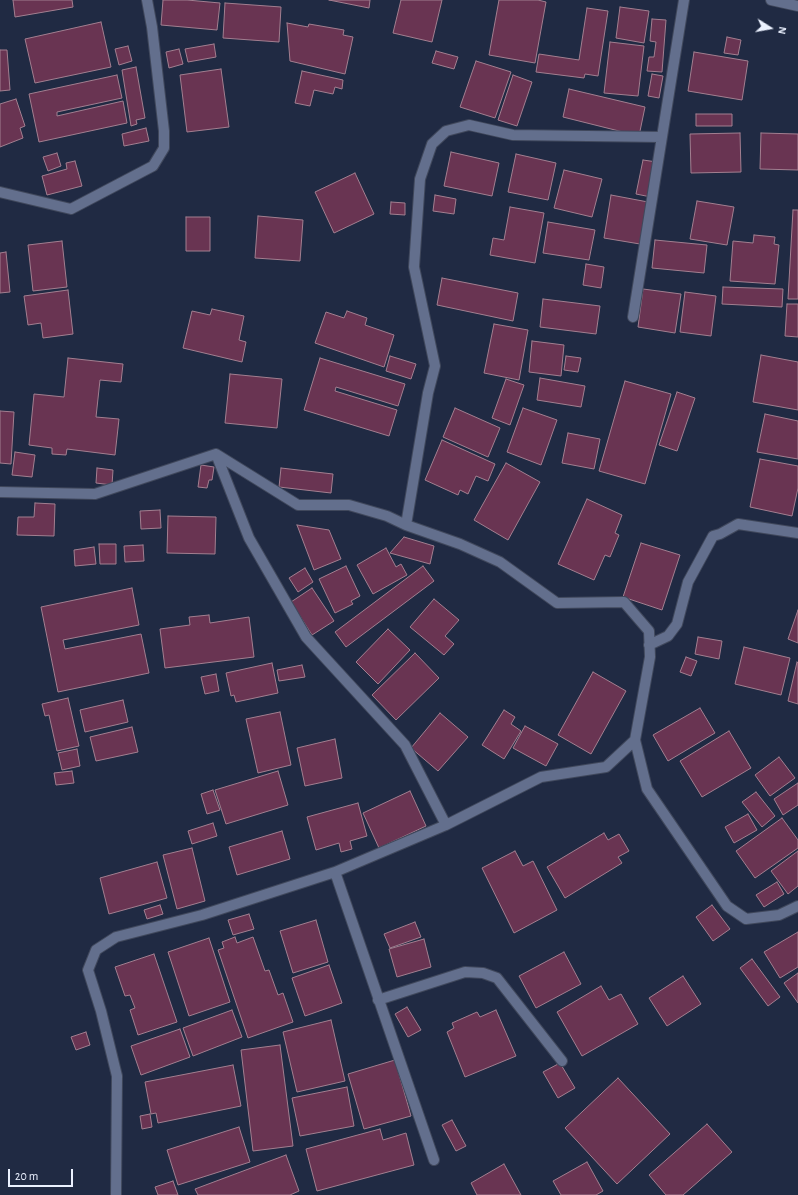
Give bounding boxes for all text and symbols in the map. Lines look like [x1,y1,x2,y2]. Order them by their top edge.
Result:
north arrow [750,8,790,48]
text: N [776,26,788,35]
scale bar [10,1161,75,1187]
text: 20 m [15,1170,38,1182]

